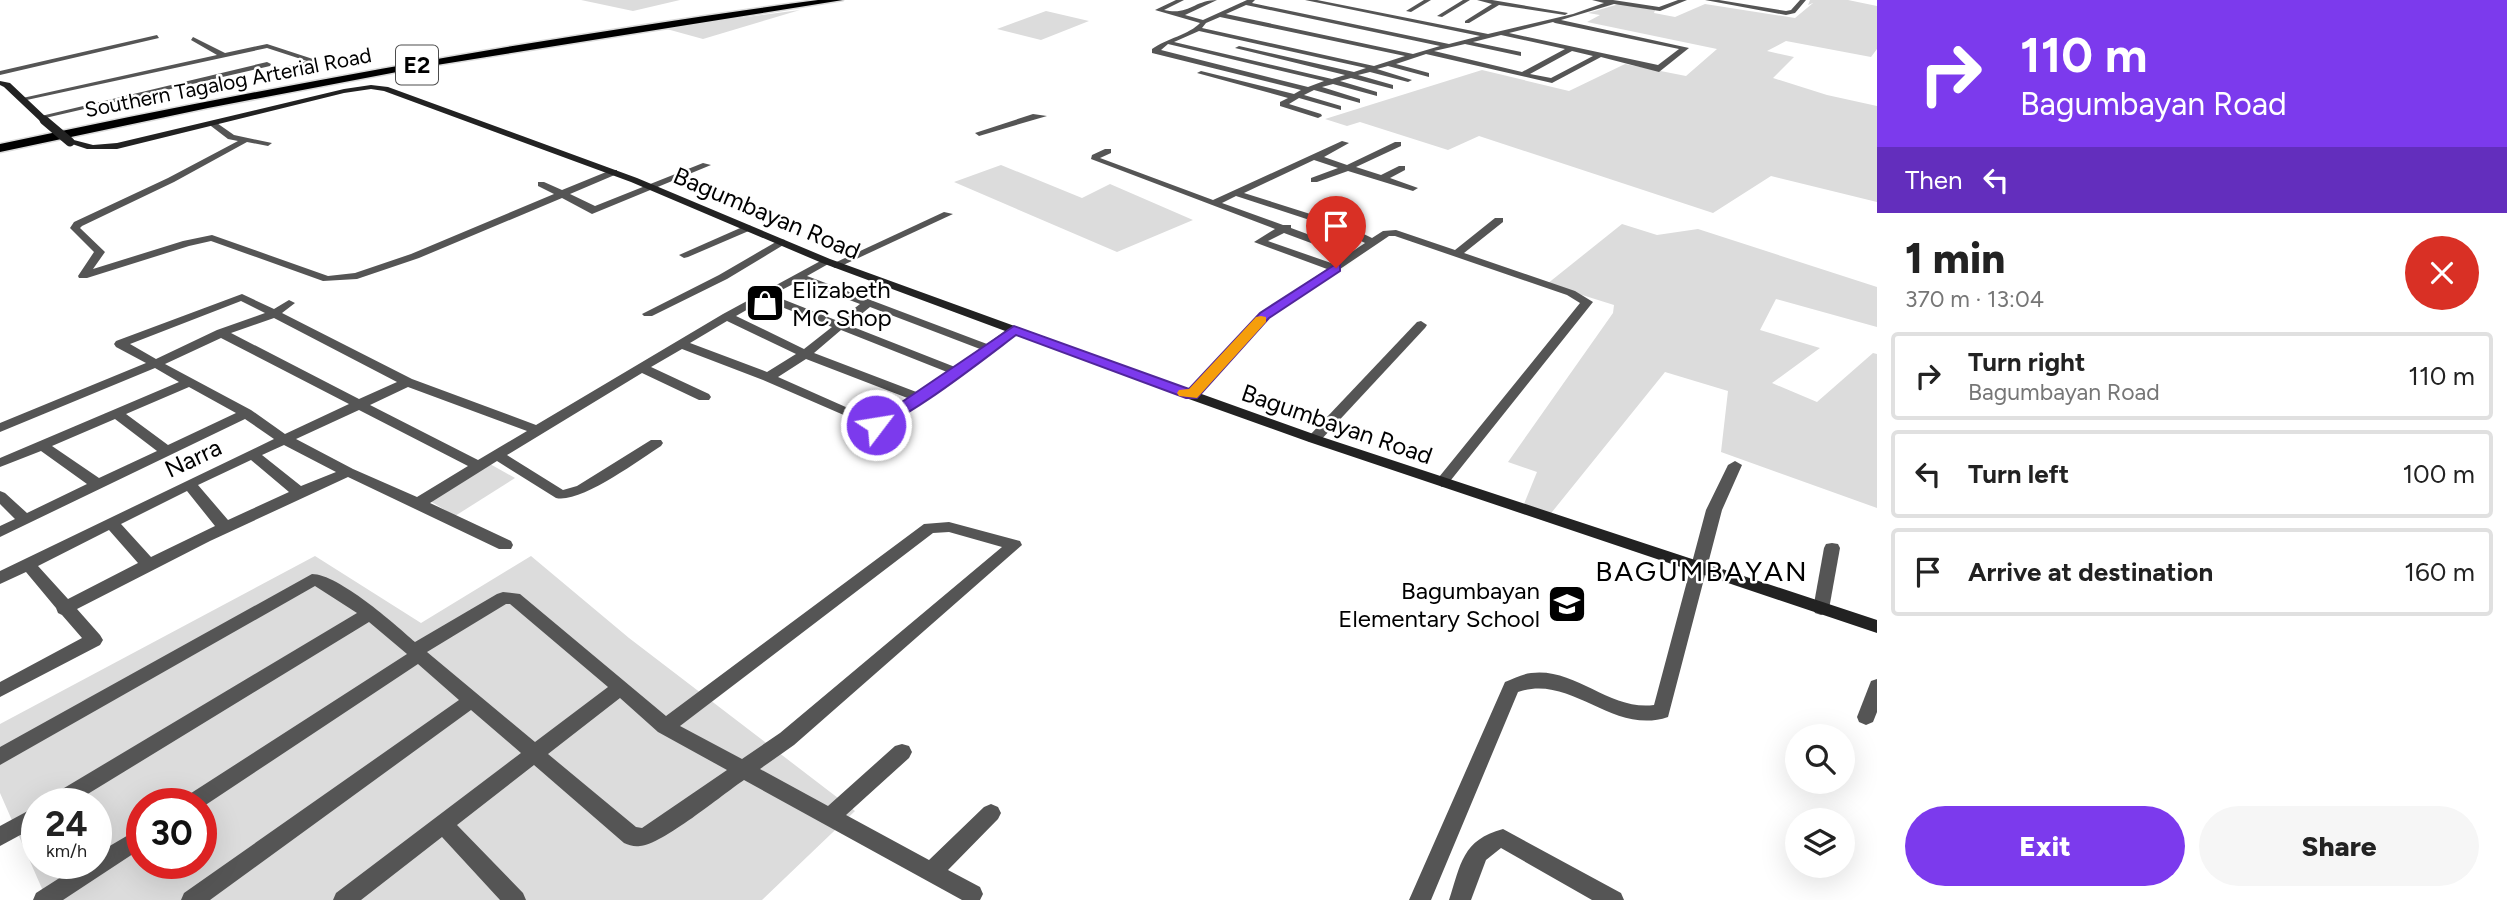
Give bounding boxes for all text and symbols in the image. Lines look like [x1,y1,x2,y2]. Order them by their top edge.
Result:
text: 110 m [2020,25,2148,84]
icon: right [1905,28,1996,119]
street label: Southern Tagalog Arterial Road [82,42,374,122]
road number: E2 [396,46,438,85]
text: Bagumbayan Road [2020,85,2287,123]
street label: Bagumbayan Road [669,161,865,265]
icon: left [1977,161,2015,199]
text: Then [1905,164,1963,196]
pin [1306,196,1366,268]
icon: arrive [1317,207,1355,245]
text: 1 min [1905,233,2005,284]
button: close [2405,236,2479,310]
place label: Elizabeth MC Shop [792,275,892,332]
shop icon: Elizabeth MC Shop [744,282,786,324]
text: 370 m · 13:04 [1905,285,2044,313]
text: Turn right [1968,346,2085,378]
icon: right [1909,357,1947,395]
text: 110 m [2408,360,2475,392]
street label: Bagumbayan Road [1238,378,1436,470]
text: Bagumbayan Road [1968,378,2160,406]
position arrow [839,388,913,462]
street label: Narra [160,432,226,484]
icon: left [1909,455,1947,493]
text: Turn left [1968,458,2069,490]
text: 100 m [2402,458,2475,490]
icon: arrive [1909,553,1947,591]
district label: BAGUMBAYAN [1595,554,1809,588]
text: Arrive at destination [1968,556,2213,588]
text: 160 m [2404,556,2475,588]
place label: Bagumbayan Elementary School [1338,576,1540,633]
school or university icon: Bagumbayan Elementary School [1546,583,1588,625]
map controls [1785,724,1855,878]
button: search [1785,724,1855,794]
speed limit sign: 30 [126,788,217,879]
text: 24 [45,803,88,845]
button: Exit [1905,806,2185,886]
button: Share [2199,806,2479,886]
button: layers [1785,808,1855,878]
text: km/h [46,840,87,862]

